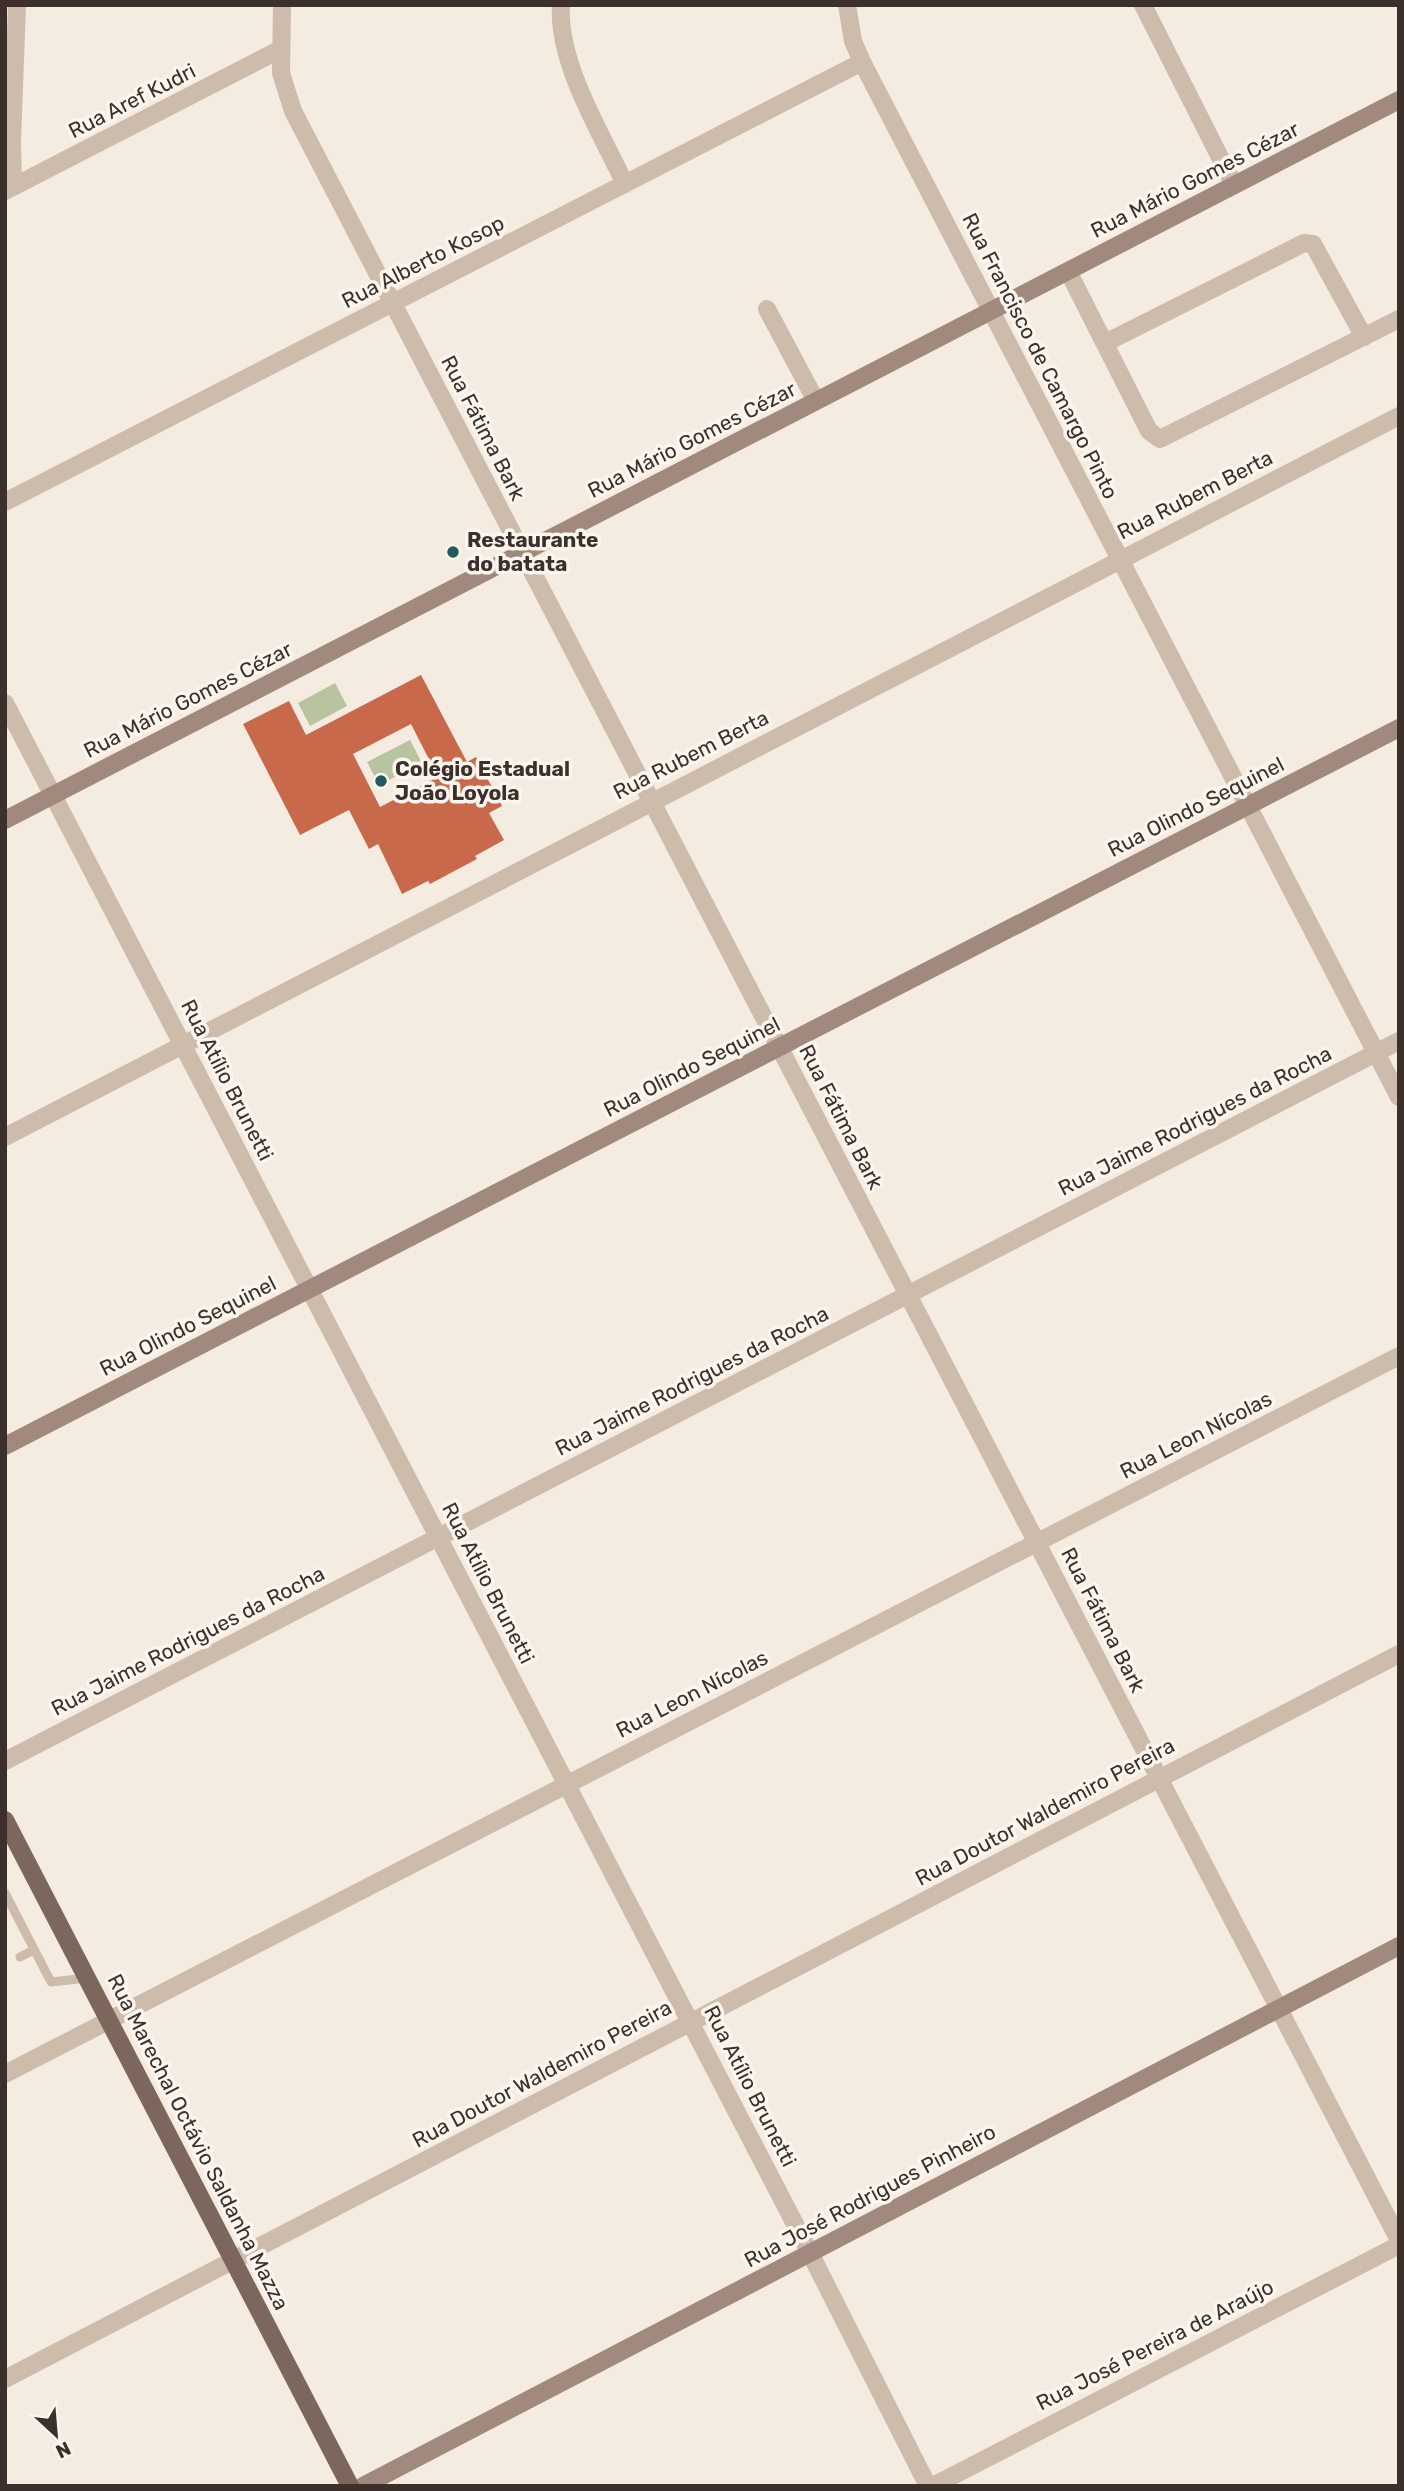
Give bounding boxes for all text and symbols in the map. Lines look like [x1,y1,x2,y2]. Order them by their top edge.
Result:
street label: Rua Aref Kudri [64,58,199,143]
street label: Rua Mário Gomes Cézar [1087,116,1303,243]
street label: Rua Francisco de Camargo Pinto [957,209,1124,503]
street label: Rua Alberto Kosop [337,210,508,313]
street label: Rua Fátima Bark [436,351,531,505]
street label: Rua Mário Gomes Cézar [584,376,800,503]
street label: Rua Rubem Berta [1113,445,1277,545]
place label: Restaurante do batata [467,527,598,576]
marker: Restaurante do batata [445,544,461,560]
street label: Rua Mário Gomes Cézar [80,636,296,763]
street label: Rua Rubem Berta [609,705,773,805]
street label: Rua Olindo Sequinel [1103,751,1288,862]
place label: Colégio Estadual João Loyola [395,756,570,805]
marker: Colégio Estadual João Loyola [373,773,389,789]
street label: Rua Atílio Brunetti [176,995,279,1164]
street label: Rua Olindo Sequinel [599,1011,784,1122]
street label: Rua Fátima Bark [794,1040,889,1194]
street label: Rua Jaime Rodrigues da Rocha [1054,1041,1336,1201]
street label: Rua Olindo Sequinel [95,1270,280,1381]
street label: Rua Jaime Rodrigues da Rocha [551,1301,833,1461]
street label: Rua Leon Nícolas [1116,1385,1276,1484]
street label: Rua Atílio Brunetti [437,1498,540,1667]
street label: Rua Fátima Bark [1056,1543,1151,1697]
street label: Rua Jaime Rodrigues da Rocha [47,1561,329,1721]
street label: Rua Leon Nícolas [612,1644,772,1743]
street label: Rua Doutor Waldemiro Pereira [911,1732,1179,1891]
street label: Rua Marechal Octávio Saldanha Mazza [102,1970,294,2314]
street label: Rua Doutor Waldemiro Pereira [408,1994,676,2153]
street label: Rua Atílio Brunetti [699,2001,802,2170]
street label: Rua José Rodrigues Pinheiro [740,2119,1000,2273]
street label: Rua José Pereira de Araújo [1032,2274,1278,2415]
north arrow [21,2400,91,2470]
text: N [52,2436,74,2463]

